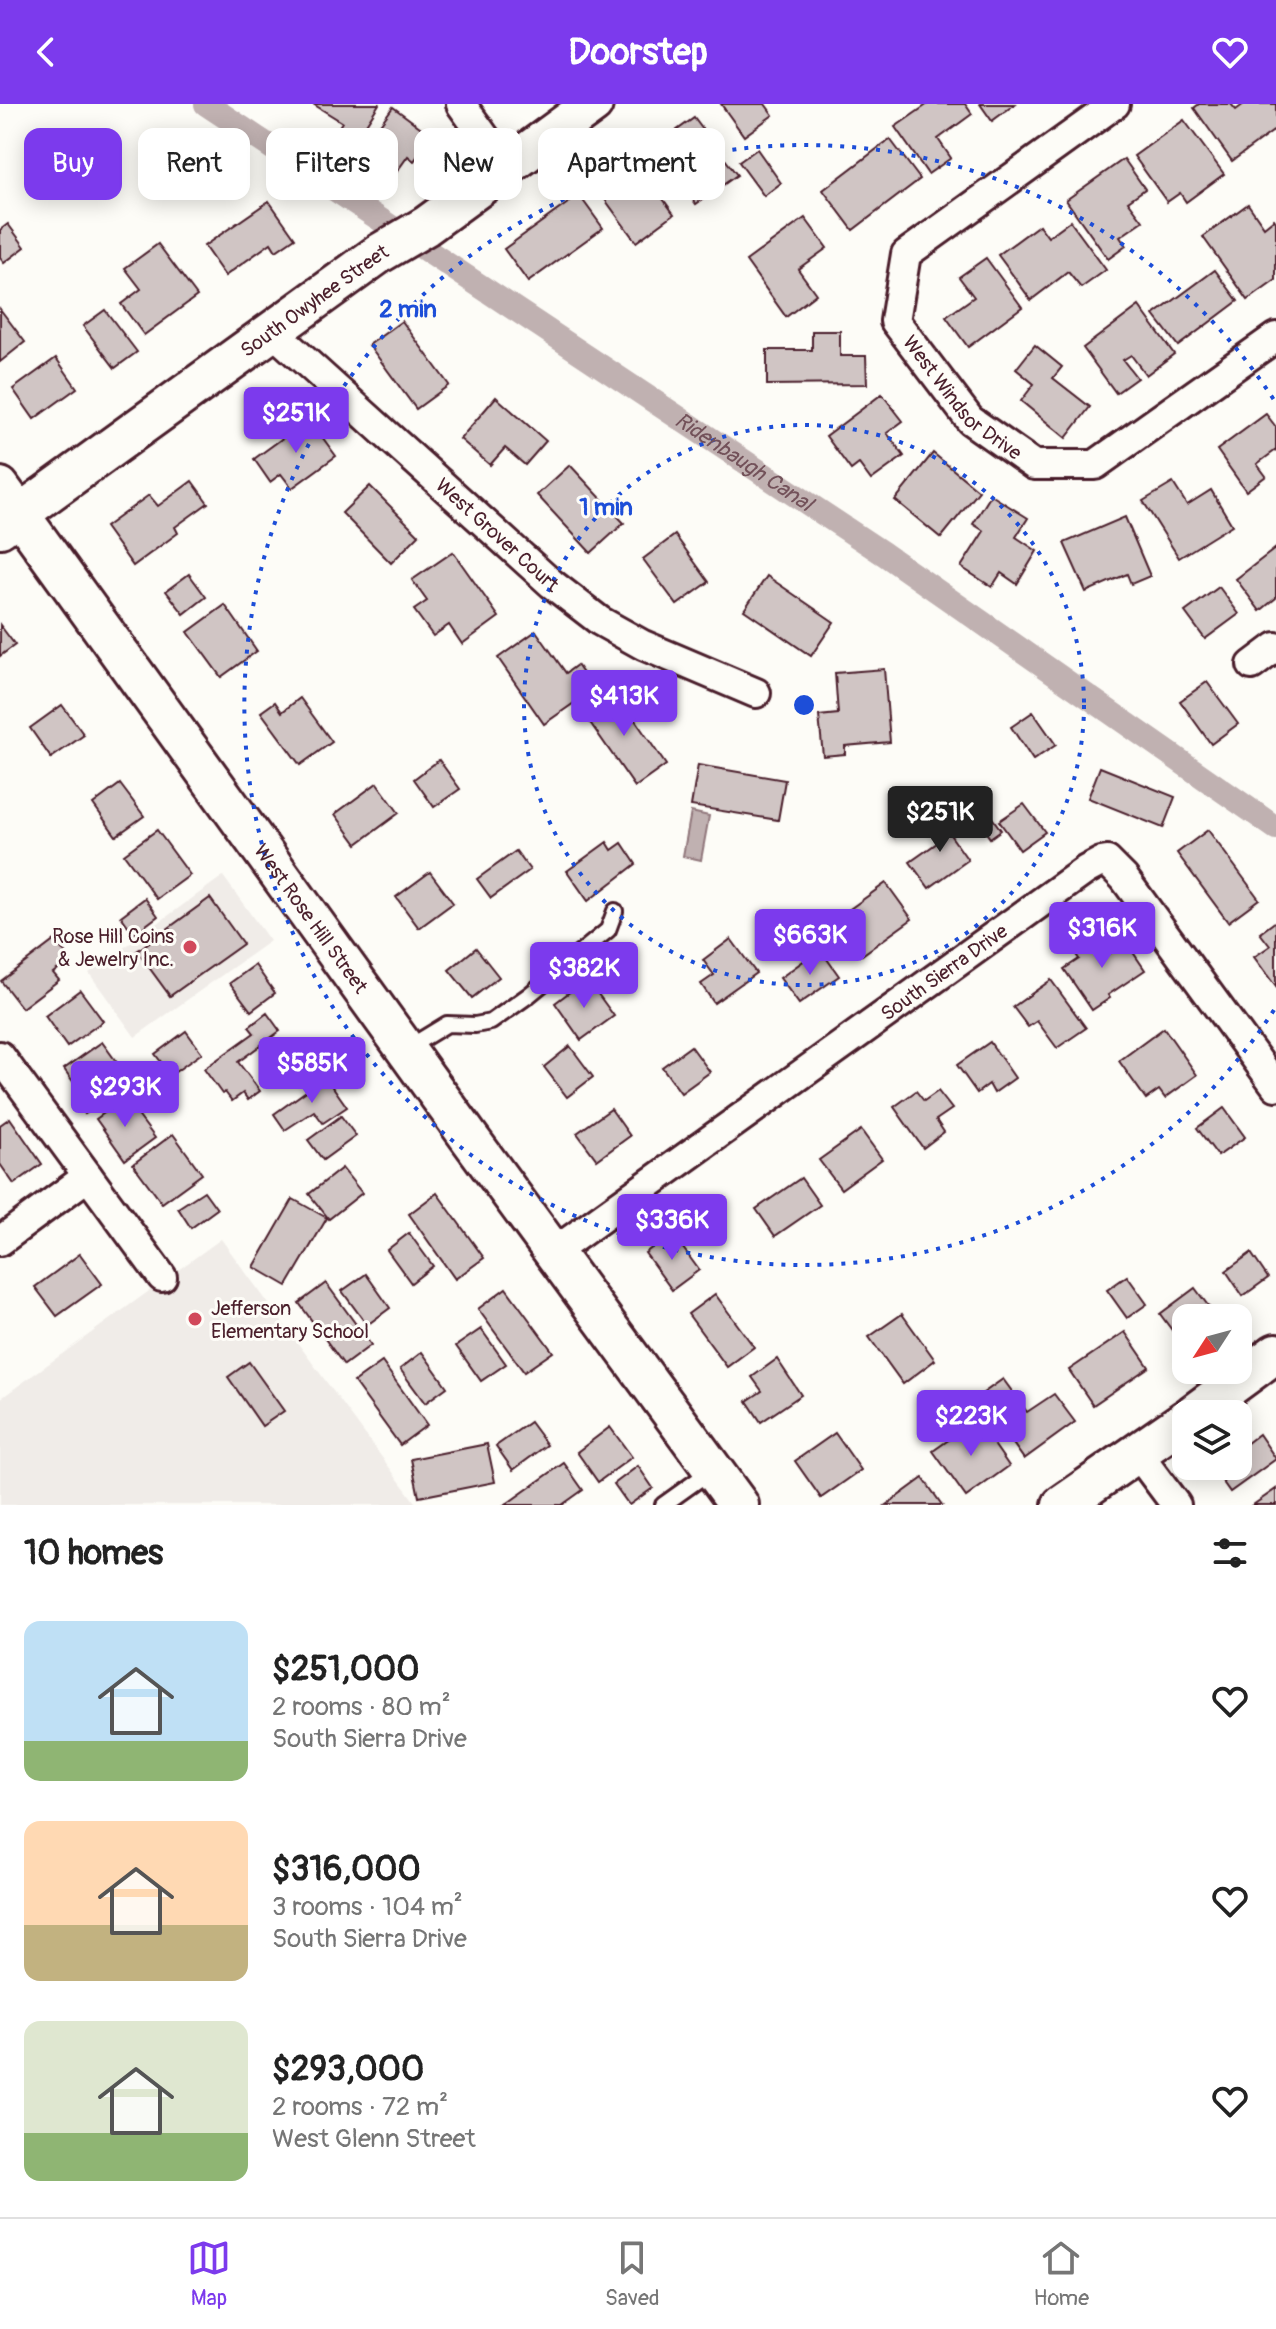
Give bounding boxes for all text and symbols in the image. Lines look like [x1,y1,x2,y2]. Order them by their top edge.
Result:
icon: back [24,30,68,74]
text: Doorstep [568,30,708,75]
icon: heart [1208,30,1252,74]
chip: Buy [24,128,122,200]
chip: Rent [138,128,250,200]
chip: Filters [266,128,398,200]
chip: New [414,128,522,200]
chip: Apartment [538,128,725,200]
street label: South Owyhee Street [236,238,394,363]
text: 2 min [379,295,437,324]
street label: West Windsor Drive [897,330,1027,466]
pin: $251K [240,387,352,455]
text: $251K [262,397,330,429]
water label: Ridenbaugh Canal [669,406,820,519]
street label: West Grover Court [430,473,564,598]
text: 1 min [579,493,633,522]
pin: $413K [568,670,680,738]
text: $413K [589,680,659,712]
centre of rings [790,691,818,719]
pin: $251K [884,786,996,854]
text: $251K [906,796,974,828]
street label: West Rose Hill Street [248,839,374,999]
pin: $316K [1046,902,1158,970]
pin: $663K [754,909,866,977]
text: $316K [1067,912,1137,944]
street label: South Sierra Drive [876,918,1013,1026]
text: $663K [773,919,847,951]
place label: Rose Hill Coins & Jewelry Inc. [52,924,174,972]
marker: Rose Hill Coins & Jewelry Inc. [181,938,199,956]
pin: $382K [528,942,640,1010]
text: $382K [548,952,620,984]
pin: $585K [256,1037,368,1105]
text: $585K [276,1047,348,1079]
pin: $293K [69,1061,181,1129]
text: $293K [89,1071,161,1103]
pin: $336K [616,1194,728,1262]
text: $336K [635,1204,709,1236]
place label: Jefferson Elementary School [211,1296,369,1344]
north arrow [1172,1304,1252,1384]
map controls [1172,1304,1252,1480]
marker: Jefferson Elementary School [186,1310,204,1328]
pin: $223K [915,1390,1027,1458]
text: $223K [935,1400,1007,1432]
button: layers [1172,1400,1252,1480]
icon: filters [1208,1531,1252,1575]
text: 10 homes [24,1532,163,1575]
text: $251,000 [272,1648,419,1691]
icon: home [88,1653,184,1749]
icon: heart [1208,1679,1252,1723]
text: 2 rooms · 80 m² [272,1691,451,1723]
text: South Sierra Drive [272,1723,467,1755]
text: $316,000 [272,1848,421,1891]
icon: home [88,1853,184,1949]
icon: heart [1208,1879,1252,1923]
text: 3 rooms · 104 m² [272,1891,463,1923]
text: South Sierra Drive [272,1923,467,1955]
text: $293,000 [272,2048,424,2091]
icon: home [88,2053,184,2149]
icon: heart [1208,2079,1252,2123]
text: 2 rooms · 72 m² [272,2091,448,2123]
text: West Glenn Street [272,2123,476,2155]
tab: Map [187,2236,231,2312]
tab: Saved [605,2236,660,2312]
tab: Home [1034,2236,1089,2312]

